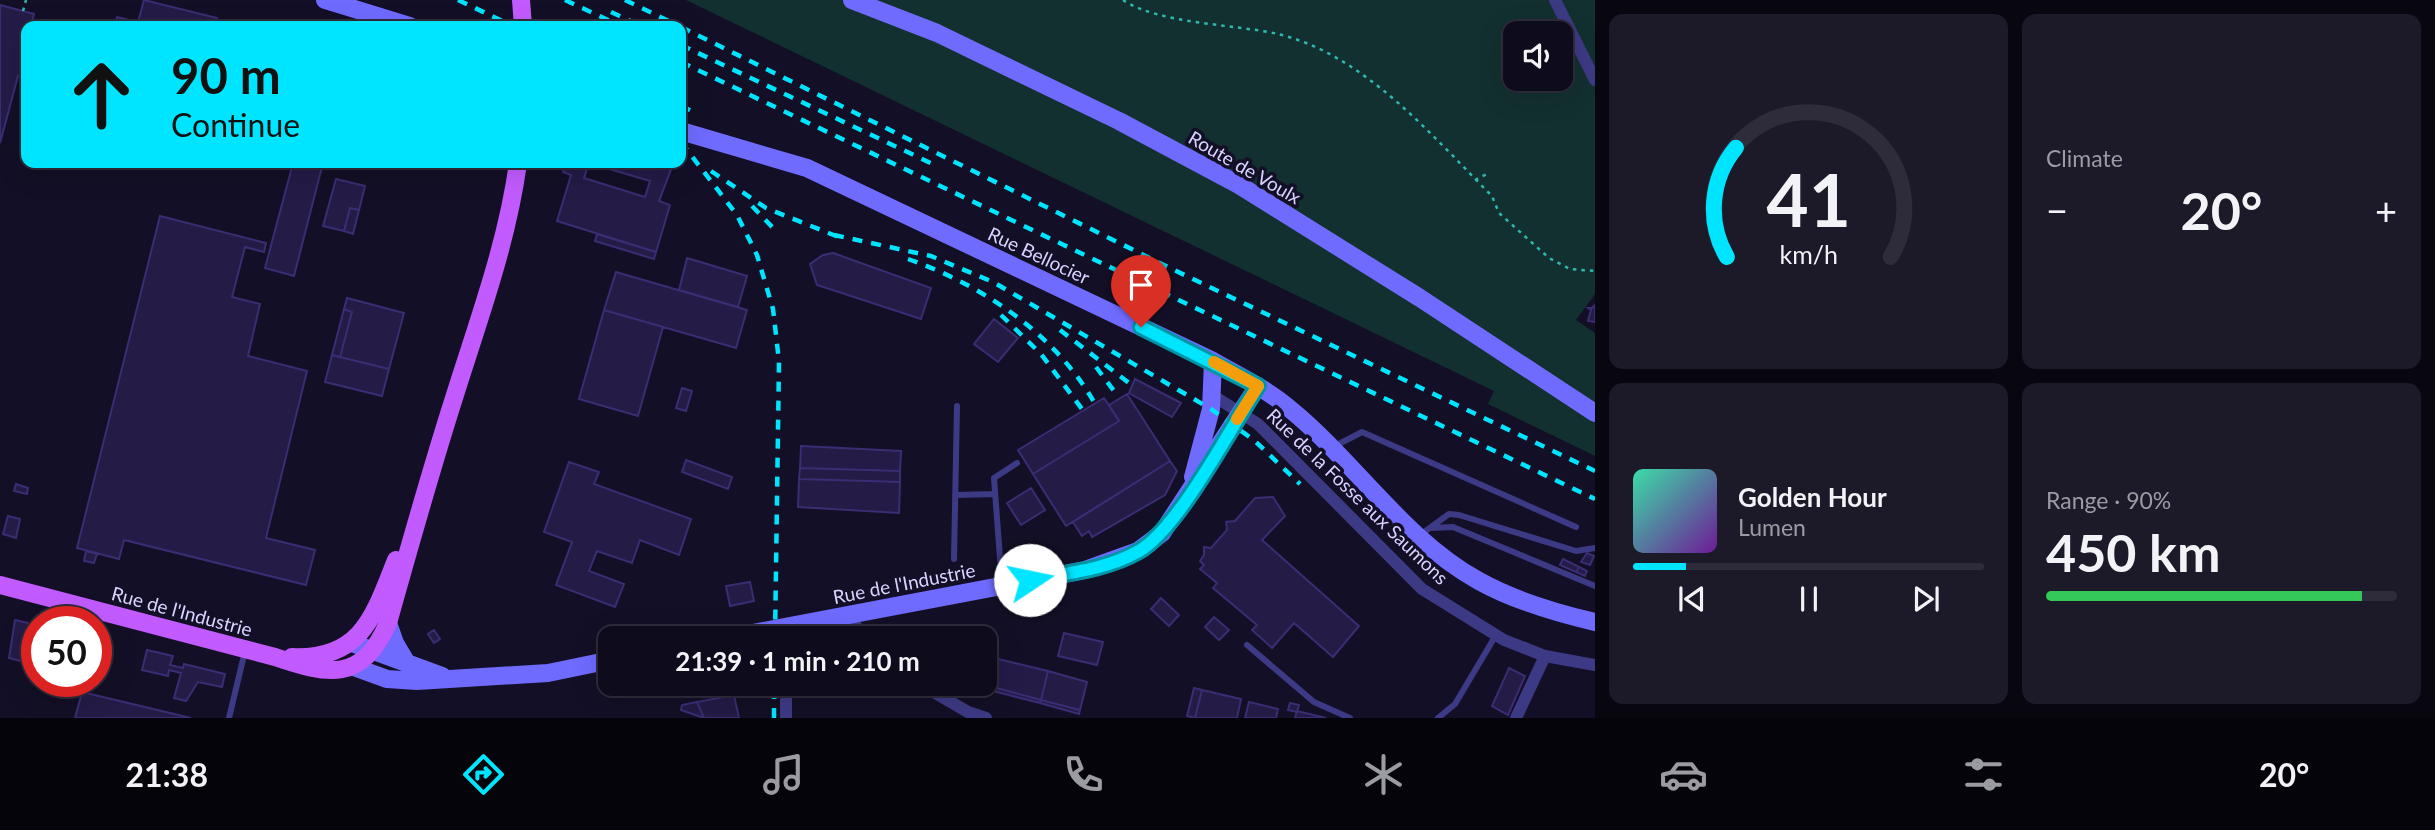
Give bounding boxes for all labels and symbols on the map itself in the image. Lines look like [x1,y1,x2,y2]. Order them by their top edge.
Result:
street label: Route de Voulx [1185,126,1306,209]
street label: Rue Bellocier [985,221,1094,289]
pin [1111,255,1171,327]
street label: Rue de la Fosse aux Saumons [1263,403,1453,589]
position arrow [993,543,1067,617]
street label: Rue de l'Industrie [831,558,977,608]
street label: Rue de l'Industrie [109,581,255,641]
speed limit sign: 50 [21,606,112,697]

